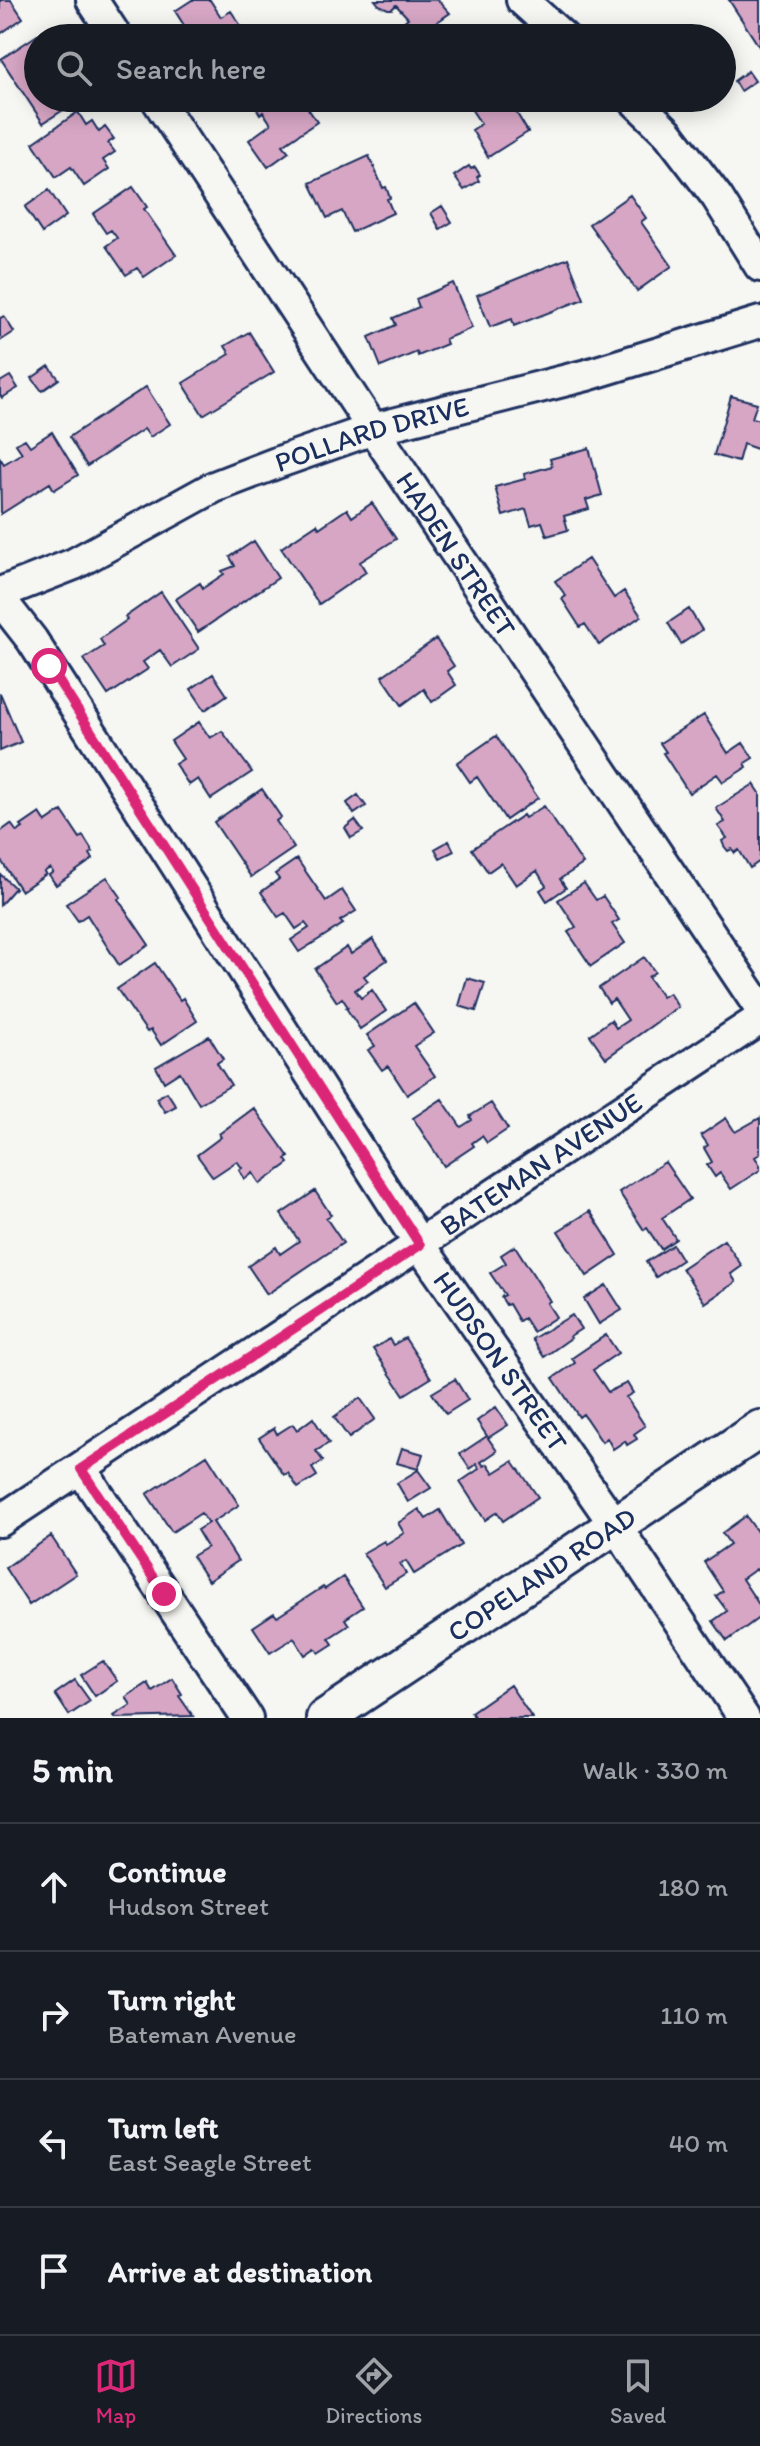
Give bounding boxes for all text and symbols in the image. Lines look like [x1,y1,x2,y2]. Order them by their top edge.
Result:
search box [24,24,736,112]
icon: search [52,46,96,90]
text: Search here [116,50,266,87]
street label: POLLARD DRIVE [270,389,472,479]
street label: HADEN STREET [389,465,524,643]
route start [31,648,67,684]
street label: BATEMAN AVENUE [433,1085,648,1243]
street label: HUDSON STREET [426,1264,575,1458]
street label: COPELAND ROAD [441,1499,642,1649]
route end [146,1576,182,1612]
text: 5 min [32,1750,113,1791]
text: Walk · 330 m [583,1754,728,1786]
text: Continue [108,1853,227,1890]
icon: ahead [32,1865,76,1909]
text: 180 m [658,1871,728,1903]
text: Hudson Street [108,1890,269,1922]
text: Turn right [108,1981,236,2018]
icon: right [32,1993,76,2037]
text: 110 m [660,1999,728,2031]
text: Bateman Avenue [108,2018,297,2050]
text: Turn left [108,2109,219,2146]
icon: left [32,2121,76,2165]
text: 40 m [669,2127,728,2159]
text: East Seagle Street [108,2146,312,2178]
icon: arrive [32,2249,76,2293]
text: Arrive at destination [108,2253,372,2290]
tab: Map [94,2354,138,2429]
tab: Directions [326,2354,422,2429]
tab: Saved [610,2354,666,2429]

